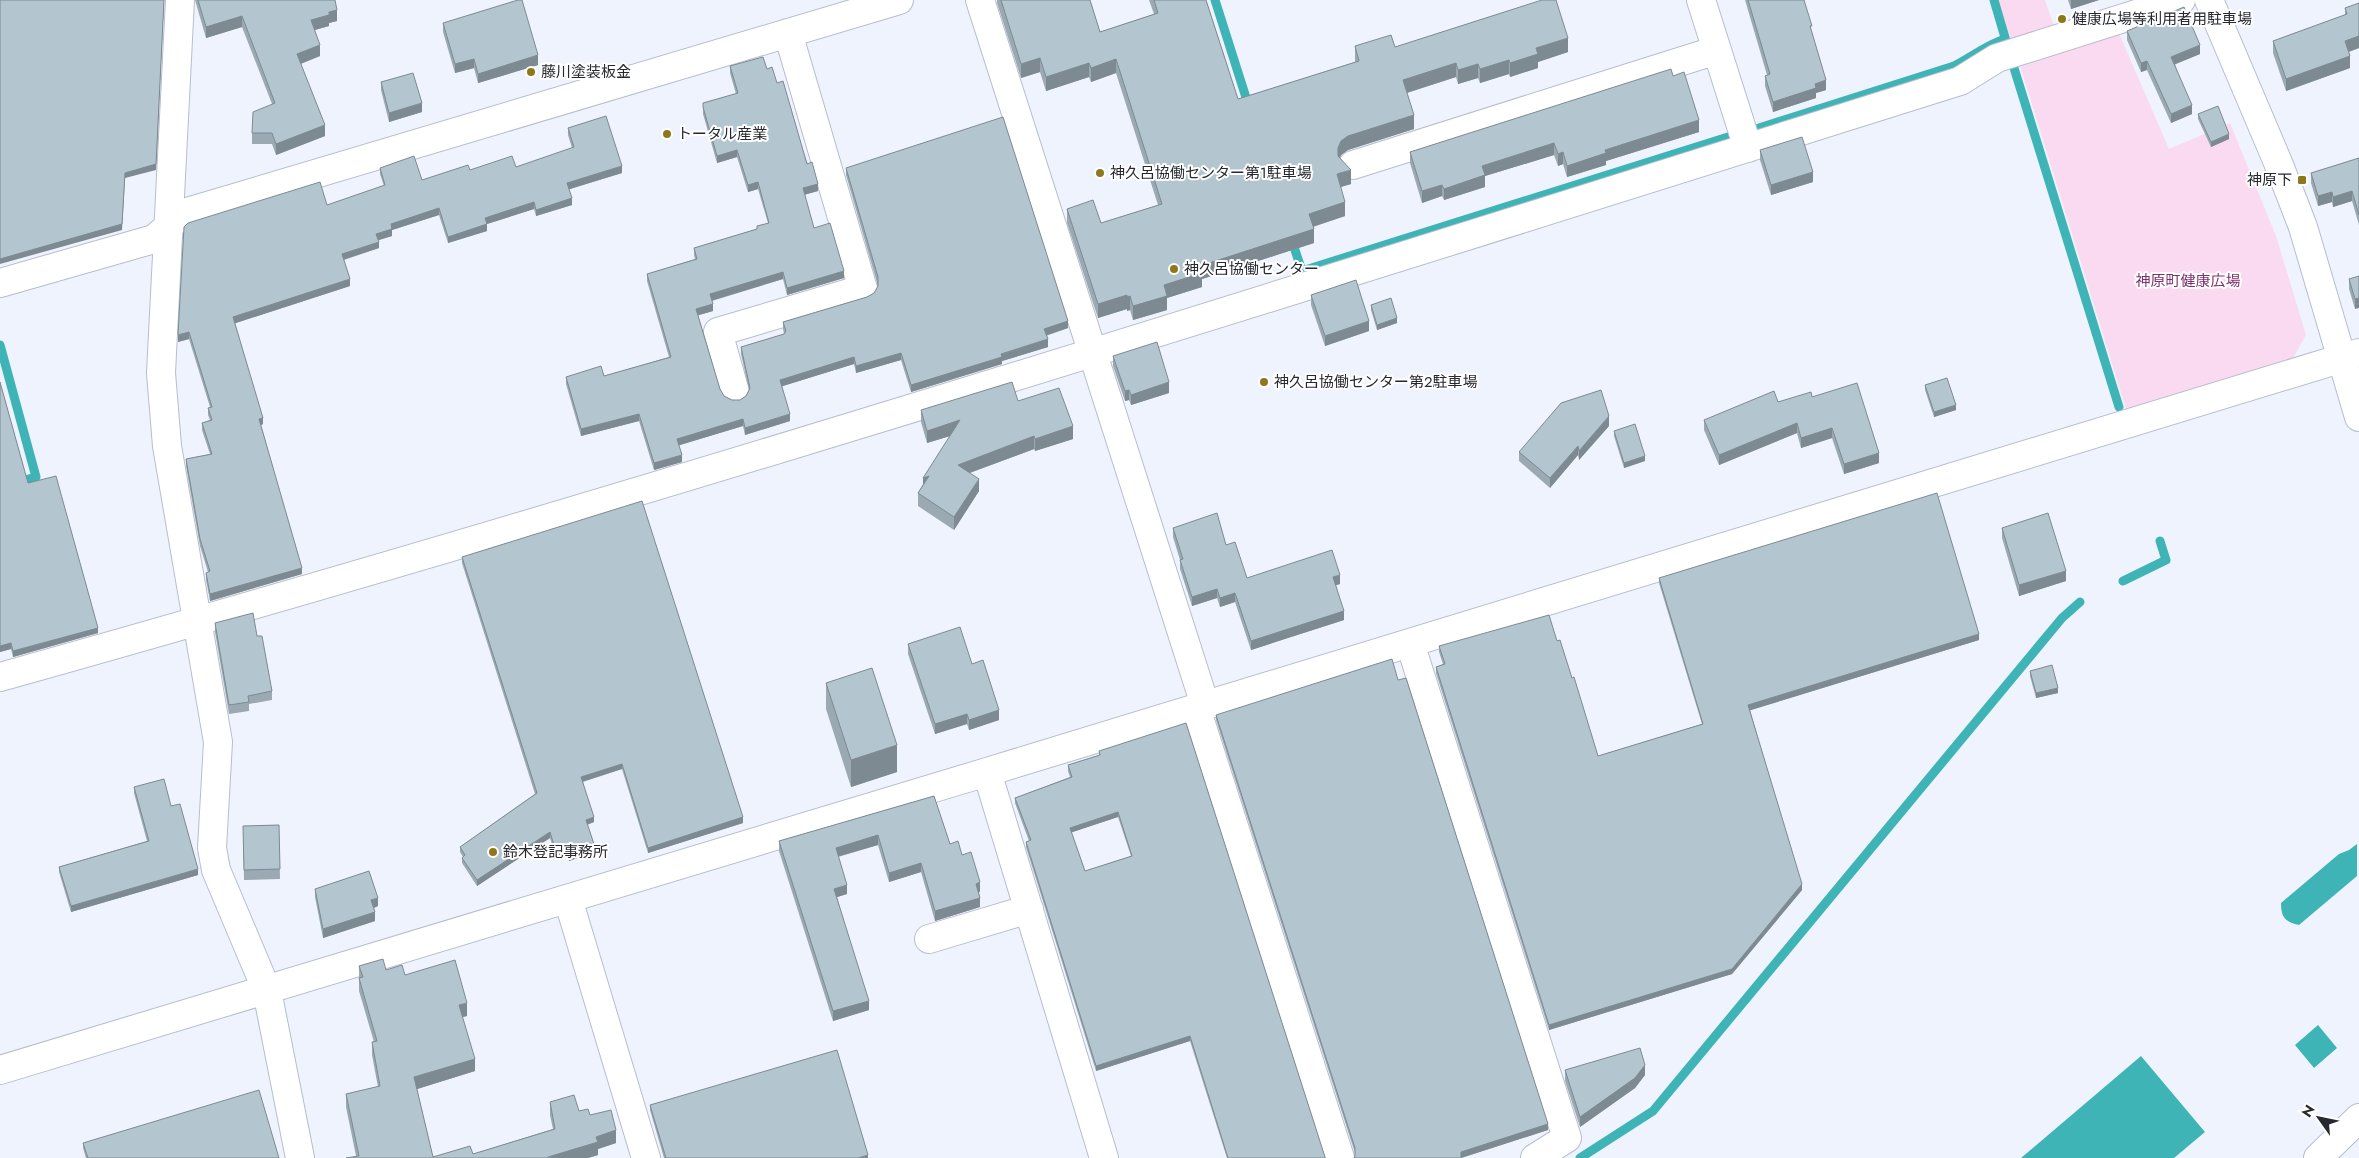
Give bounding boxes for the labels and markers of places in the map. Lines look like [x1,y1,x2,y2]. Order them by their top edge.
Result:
place label: 健康広場等利用者用駐車場 [2072,8,2252,30]
marker: 健康広場等利用者用駐車場 [2056,13,2068,25]
place label: 藤川塗装板金 [541,61,631,83]
marker: 藤川塗装板金 [525,66,537,78]
place label: トータル産業 [677,123,767,145]
marker: トータル産業 [661,128,673,140]
place label: 神久呂協働センター第1駐車場 [1110,162,1312,184]
marker: 神久呂協働センター第1駐車場 [1094,167,1106,179]
place label: 神原下 [2247,169,2292,191]
marker: 神原下 [2296,174,2308,186]
place label: 神久呂協働センター [1184,258,1319,280]
marker: 神久呂協働センター [1168,263,1180,275]
place label: 神久呂協働センター第2駐車場 [1274,371,1478,393]
marker: 神久呂協働センター第2駐車場 [1258,376,1270,388]
place label: 鈴木登記事務所 [503,841,608,863]
marker: 鈴木登記事務所 [487,846,499,858]

